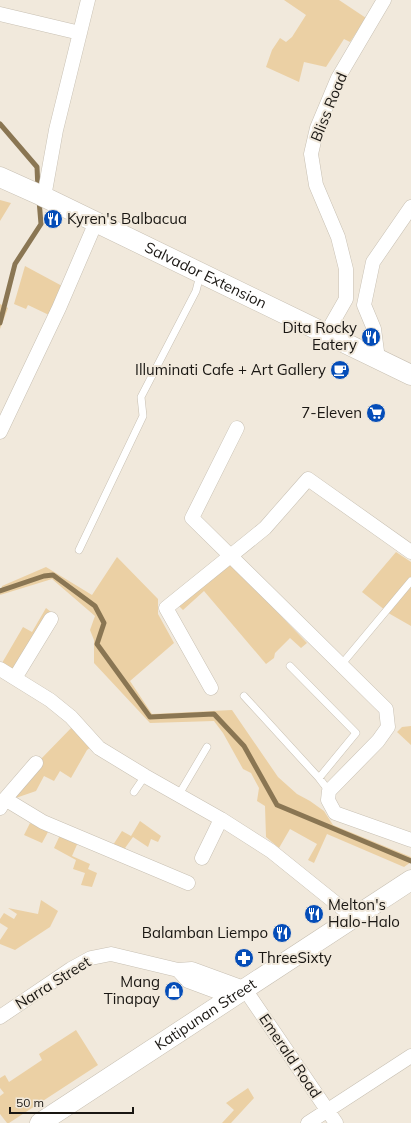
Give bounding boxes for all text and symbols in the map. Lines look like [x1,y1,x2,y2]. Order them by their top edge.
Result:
street label: Bliss Road [306,69,351,144]
restaurant icon: Kyren's Balbacua [42,208,64,230]
place label: Kyren's Balbacua [67,209,187,228]
street label: Salvador Extension [142,237,270,313]
place label: Dita Rocky Eatery [282,318,357,354]
restaurant icon: Dita Rocky Eatery [360,326,382,348]
cafe icon: Illuminati Cafe + Art Gallery [329,359,351,381]
place label: Illuminati Cafe + Art Gallery [135,360,326,379]
supermarket icon: 7-Eleven [365,402,387,424]
place label: 7-Eleven [301,403,362,422]
place label: Melton's Halo-Halo [328,895,400,931]
restaurant icon: Melton's Halo-Halo [303,903,325,925]
restaurant icon: Balamban Liempo [271,922,293,944]
place label: Balamban Liempo [142,923,268,942]
pharmacy icon: ThreeSixty [233,947,255,969]
place label: ThreeSixty [258,948,332,967]
street label: Narra Street [11,952,94,1013]
place label: Mang Tinapay [104,972,160,1008]
street label: Katipunan Street [151,974,260,1054]
shop icon: Mang Tinapay [163,980,185,1002]
street label: Emerald Road [255,1010,326,1102]
scale bar [10,1089,133,1115]
text: 50 m [16,1095,44,1110]

